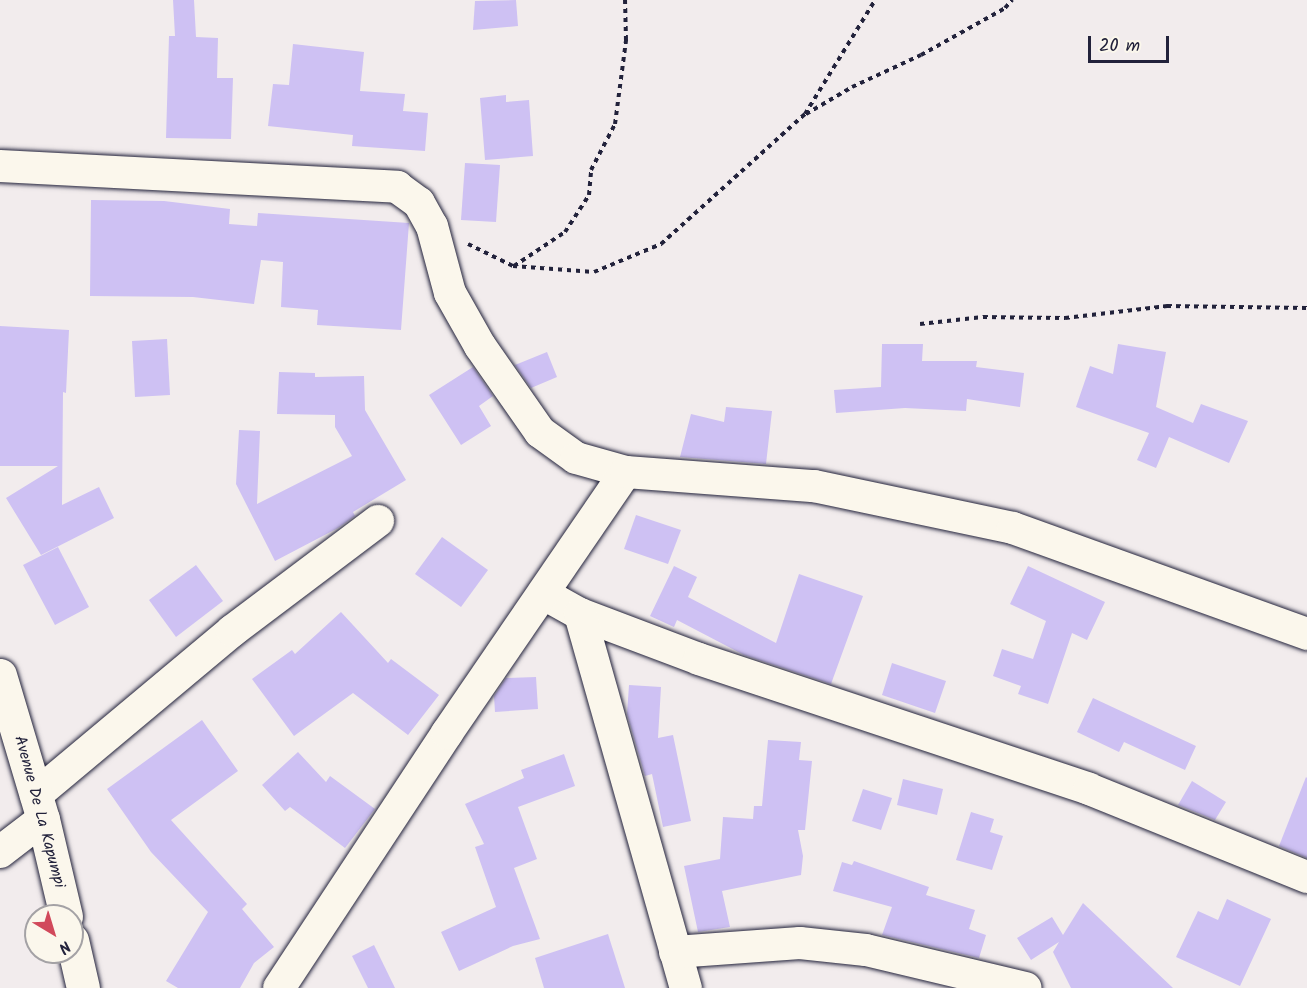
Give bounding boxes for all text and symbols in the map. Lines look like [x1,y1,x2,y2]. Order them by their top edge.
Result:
scale bar [1091,24,1172,62]
text: 20 m [1099,32,1140,61]
street label: Avenue De La Kapumpi [9,734,69,890]
north arrow [24,904,84,964]
text: N [52,934,76,960]

